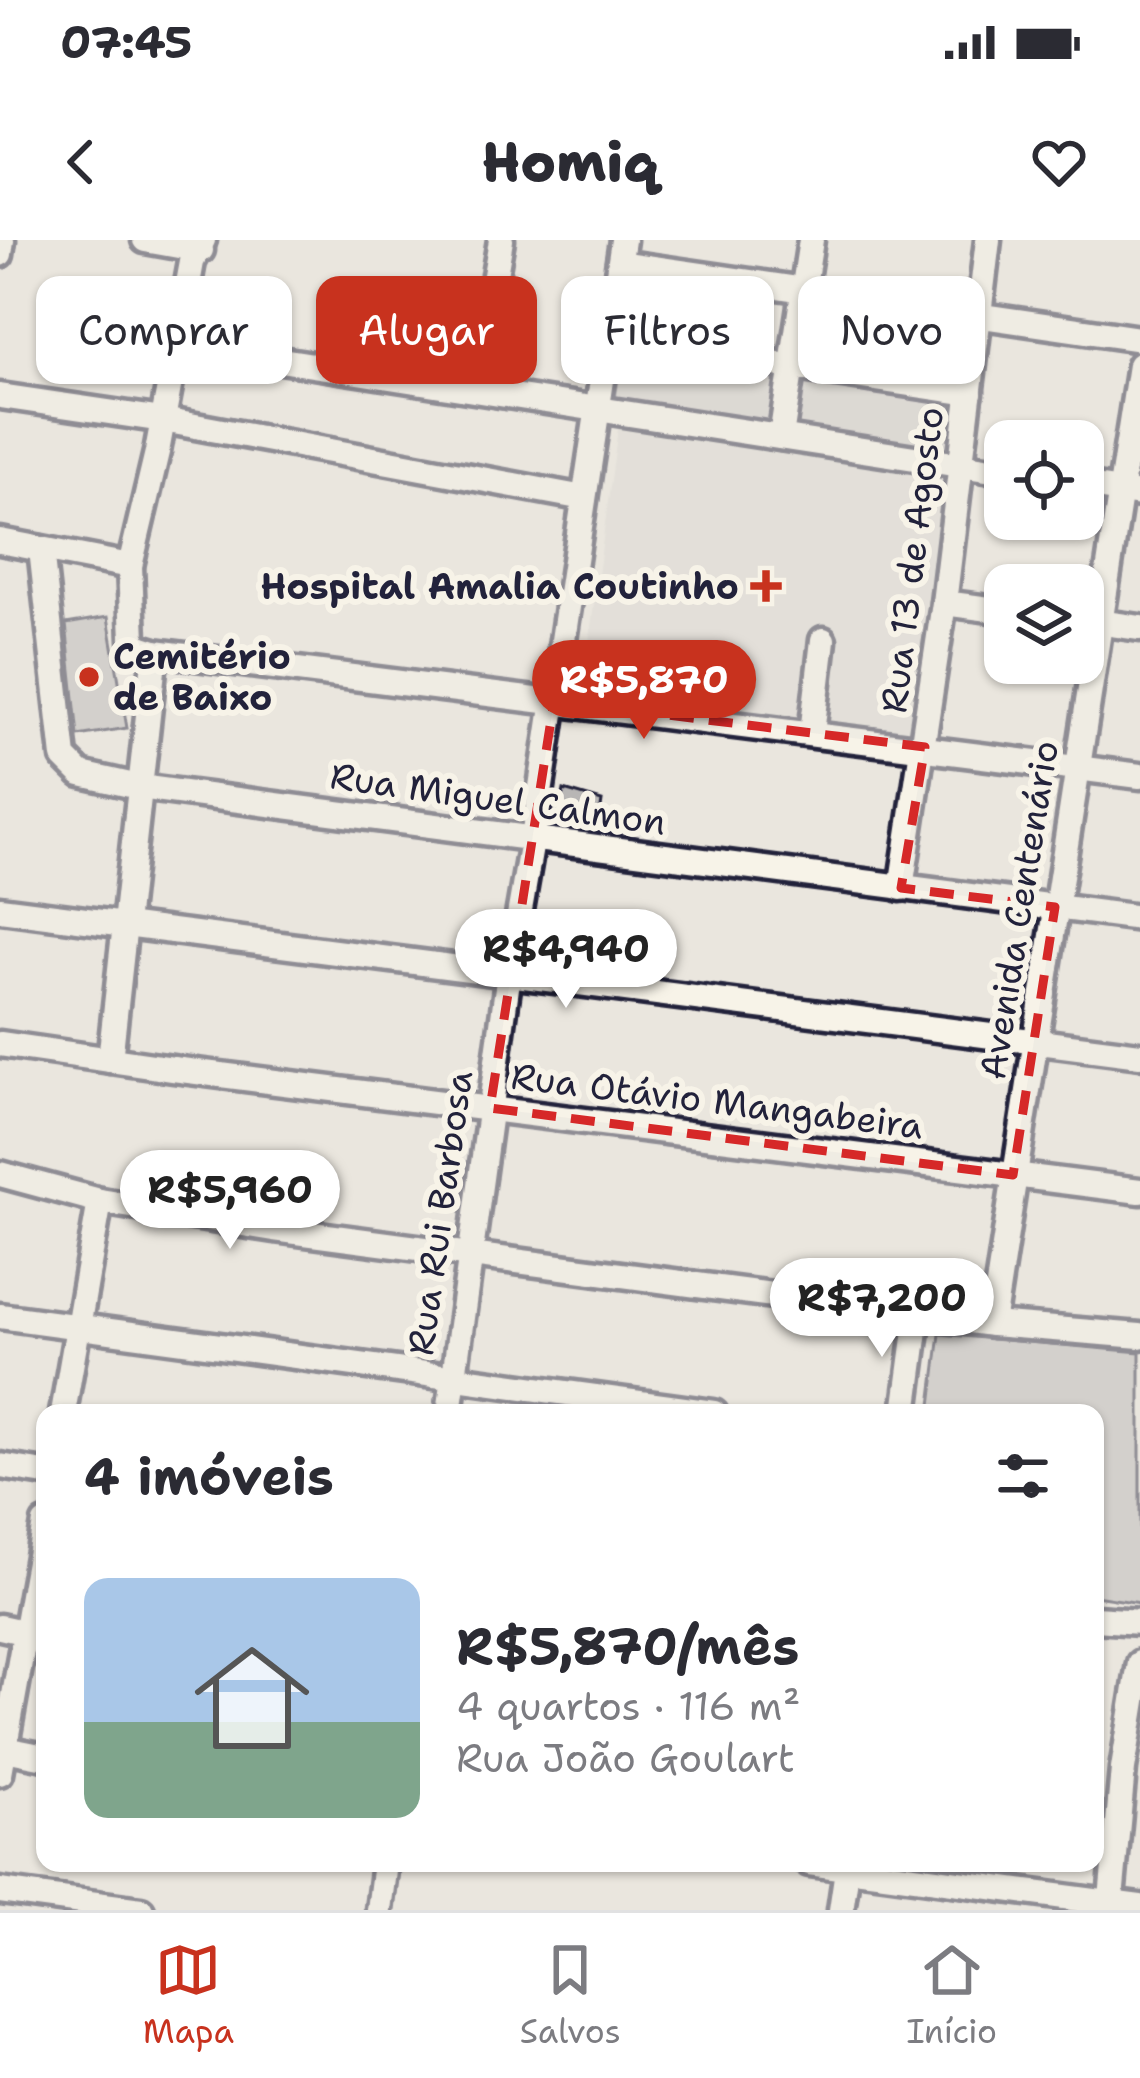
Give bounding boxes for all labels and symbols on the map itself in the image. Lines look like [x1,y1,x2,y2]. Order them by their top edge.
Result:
street label: Rua 13 de Agosto [869,404,955,716]
place label: Hospital Amalia Coutinho [260,562,739,611]
marker: Hospital Amalia Coutinho [750,570,782,602]
place label: Cemitério de Baixo [113,632,291,722]
pin: R$5,870 [533,640,755,742]
marker: Cemitério de Baixo [76,664,102,690]
street label: Avenida Centenário [968,737,1070,1083]
street label: Rua Miguel Calmon [327,751,669,847]
pin: R$4,940 [455,909,677,1011]
street label: Rua Otávio Mangabeira [508,1051,926,1151]
street label: Rua Rui Barbosa [396,1067,484,1359]
pin: R$5,960 [119,1150,341,1252]
pin: R$7,200 [771,1258,993,1360]

